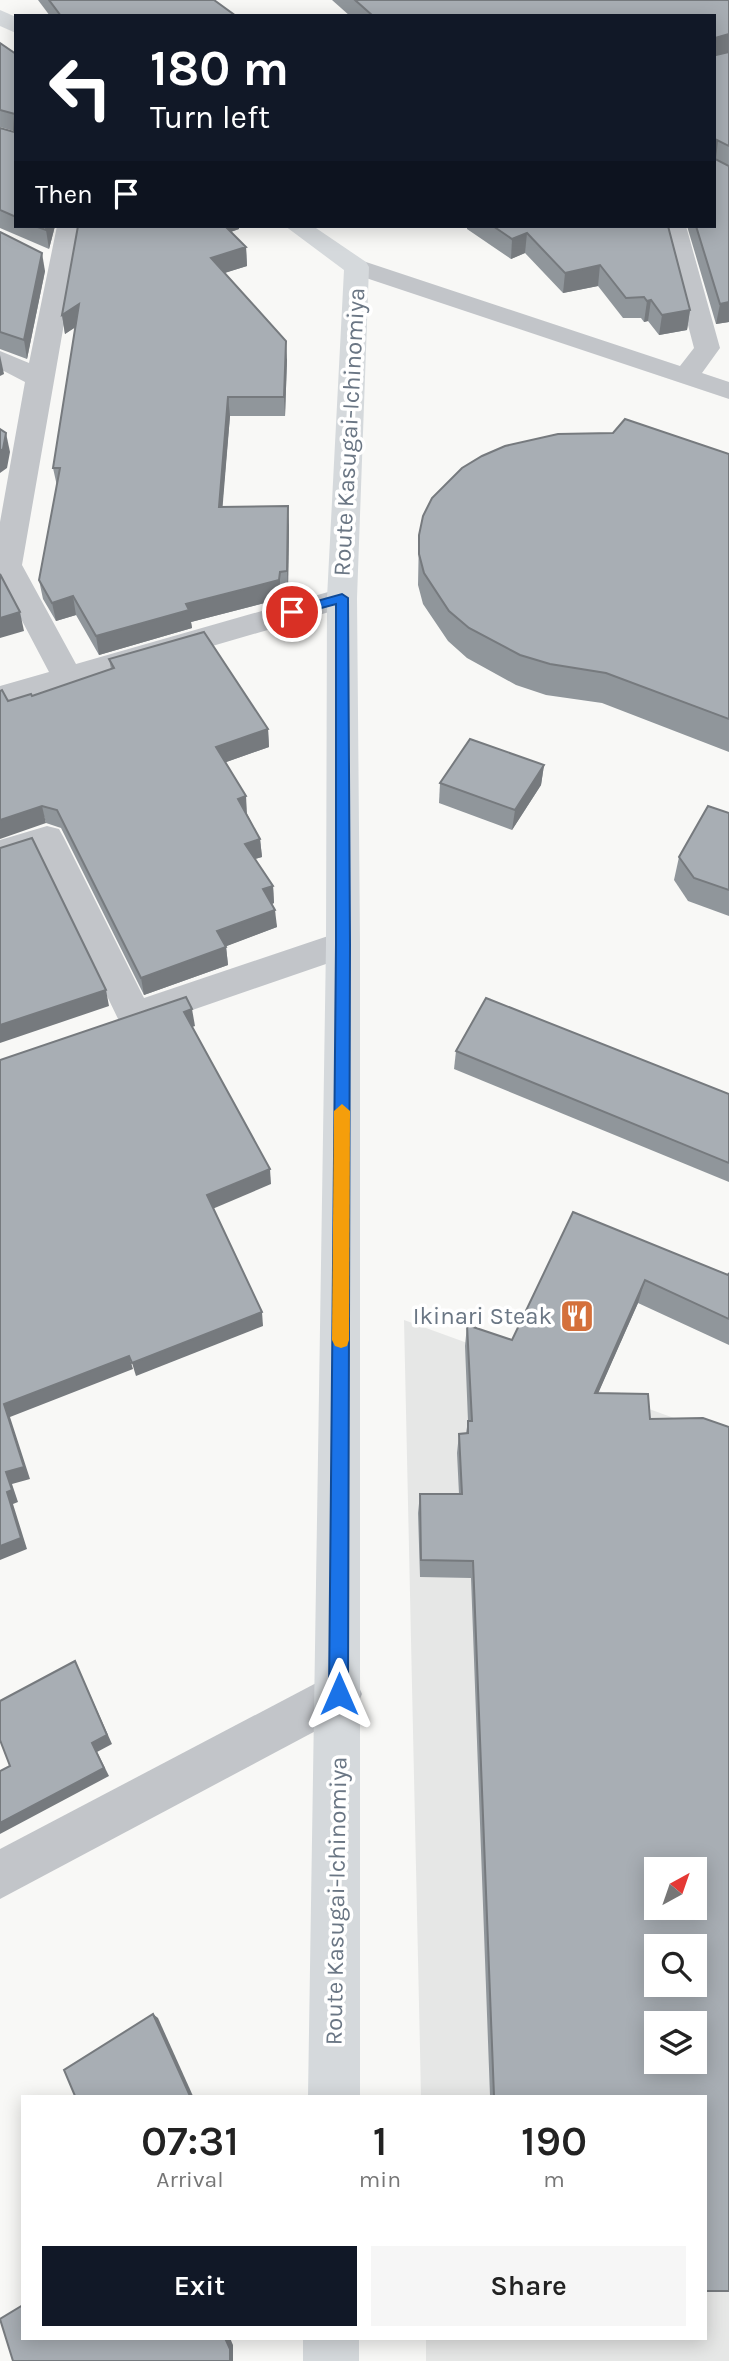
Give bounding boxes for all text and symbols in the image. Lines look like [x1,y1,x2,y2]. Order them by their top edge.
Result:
text: 180 m [150,40,289,97]
icon: left [35,42,126,133]
text: Turn left [150,99,270,136]
icon: arrive [107,175,145,213]
text: Then [35,179,93,210]
street label: Route Kasugai-Ichinomiya [327,287,371,577]
pin [262,582,322,642]
icon: arrive [273,593,311,631]
restaurant icon: Ikinari Steak [558,1297,596,1335]
place label: Ikinari Steak [413,1302,552,1330]
position arrow [302,1657,376,1731]
street label: Route Kasugai-Ichinomiya [319,1756,353,2046]
north arrow [644,1857,707,1920]
map controls [644,1857,707,2074]
button: search [644,1934,707,1997]
button: layers [644,2011,707,2074]
text: 07:31 [141,2116,239,2166]
text: 1 [373,2116,387,2166]
text: 190 [521,2116,587,2166]
text: Arrival [156,2166,224,2193]
text: min [359,2166,401,2193]
text: m [543,2166,565,2193]
button: Exit [42,2246,357,2326]
button: Share [371,2246,686,2326]

